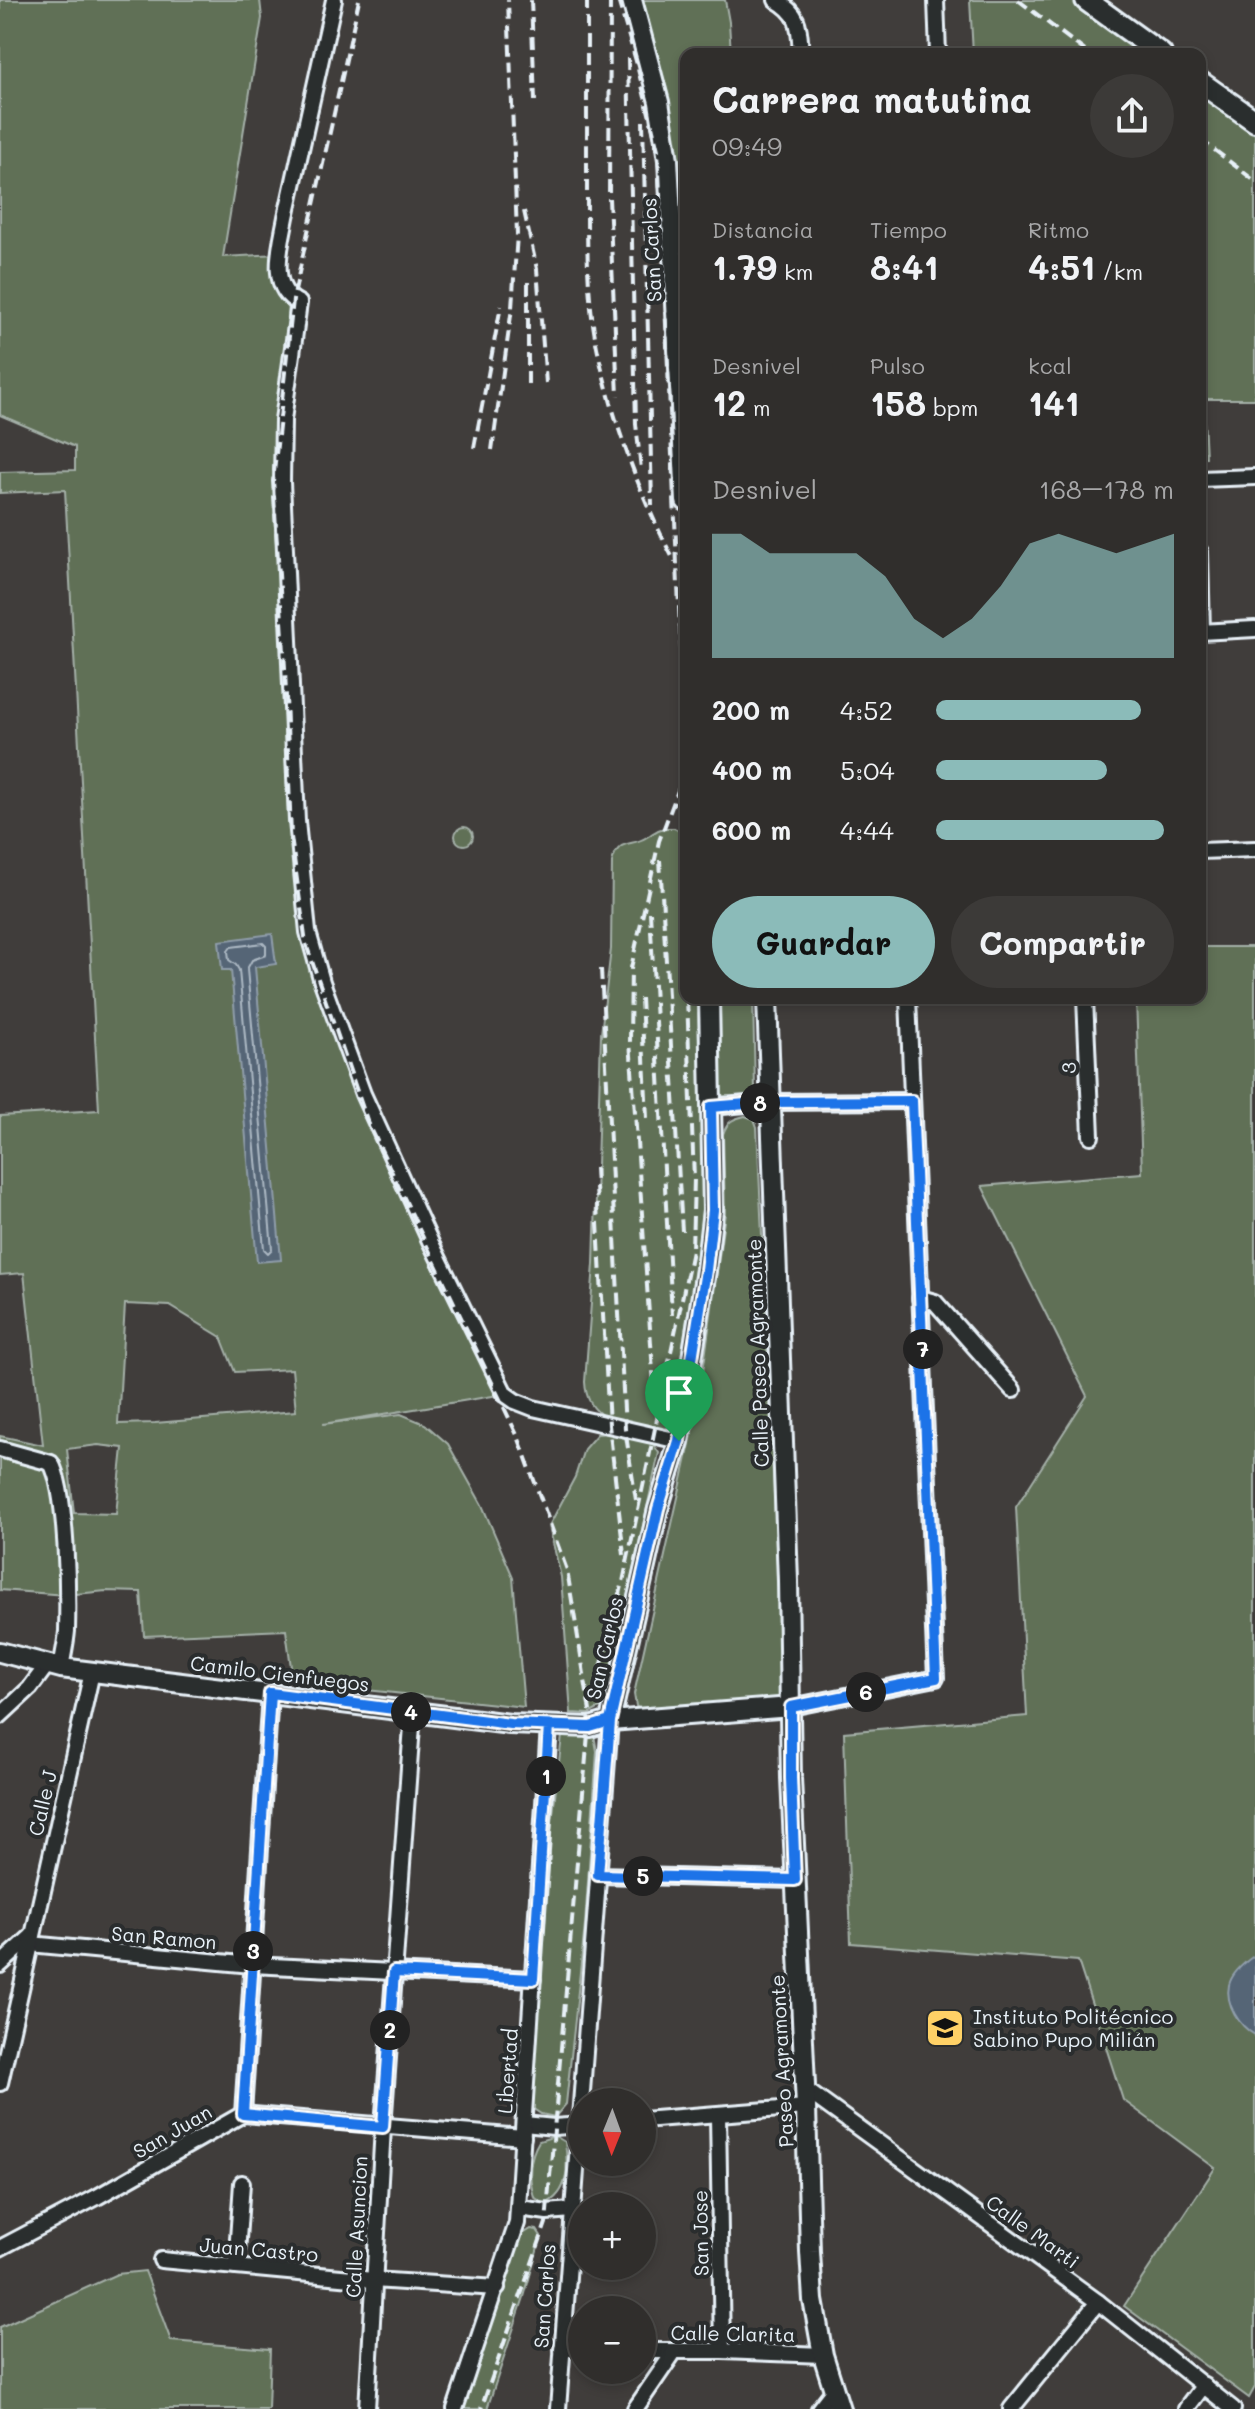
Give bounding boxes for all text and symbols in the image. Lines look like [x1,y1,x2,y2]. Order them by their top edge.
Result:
button: share [1090,74,1174,158]
text: Carrera matutina [712,75,1032,122]
text: 09:49 [712,129,782,163]
street label: San Carlos [635,197,667,303]
text: Distancia [712,215,814,244]
text: Tiempo [870,215,947,244]
text: Ritmo [1028,215,1089,244]
text: 1.79 [712,244,777,289]
text: 8:41 [870,244,938,289]
text: 4:51 [1028,244,1095,289]
text: km [777,257,813,286]
text: /km [1095,257,1143,286]
text: Desnivel [712,351,801,380]
text: Pulso [870,351,925,380]
text: kcal [1028,351,1072,380]
text: 12 [712,380,746,425]
text: 158 [870,380,926,425]
text: 141 [1028,380,1080,425]
text: m [746,393,771,422]
text: bpm [926,393,978,422]
text: Desnivel [712,472,817,506]
text: 168–178 m [1039,472,1174,506]
text: 200 m [712,693,790,727]
text: 4:52 [840,693,893,727]
text: 400 m [712,753,792,787]
text: 5:04 [840,753,895,787]
text: 600 m [712,813,791,847]
text: 4:44 [840,813,894,847]
button: Guardar [712,896,935,988]
button: Compartir [951,896,1174,988]
street label: 3 [1055,1061,1081,1075]
pin: 8 [740,1083,780,1123]
text: 8 [753,1088,767,1117]
street label: Calle Paseo Agramonte [740,1238,774,1468]
pin: 7 [903,1329,943,1369]
text: 7 [917,1334,929,1363]
pin [645,1359,713,1441]
icon: arrive [657,1371,701,1415]
street label: San Carlos [580,1594,628,1702]
street label: Camilo Cienfuegos [189,1649,371,1697]
pin: 6 [846,1672,886,1712]
text: 6 [859,1677,873,1706]
pin: 4 [391,1692,431,1732]
text: 4 [404,1697,418,1726]
pin: 1 [526,1756,566,1796]
text: 1 [541,1761,551,1790]
street label: Calle J [22,1768,62,1838]
pin: 5 [623,1856,663,1896]
text: 5 [637,1861,649,1890]
street label: San Ramon [110,1919,218,1955]
pin: 3 [233,1931,273,1971]
text: 3 [246,1936,260,1965]
street label: Paseo Agramonte [763,1974,799,2148]
place label: Instituto Politécnico Sabino Pupo Milián [973,2003,1173,2052]
school or university icon: Instituto Politécnico Sabino Pupo Milián [924,2007,966,2049]
pin: 2 [370,2010,410,2050]
text: 2 [384,2015,396,2044]
street label: Libertad [491,2027,523,2115]
north arrow [568,2088,656,2176]
map controls [568,2088,656,2384]
street label: San Juan [128,2098,216,2164]
street label: Calle Asuncion [339,2155,373,2299]
street label: Calle Marti [981,2188,1085,2274]
street label: San Jose [686,2190,714,2276]
button: + [568,2192,656,2280]
street label: Juan Castro [199,2231,320,2267]
street label: San Carlos [527,2243,561,2349]
button: − [568,2296,656,2384]
street label: Calle Clarita [670,2319,796,2347]

